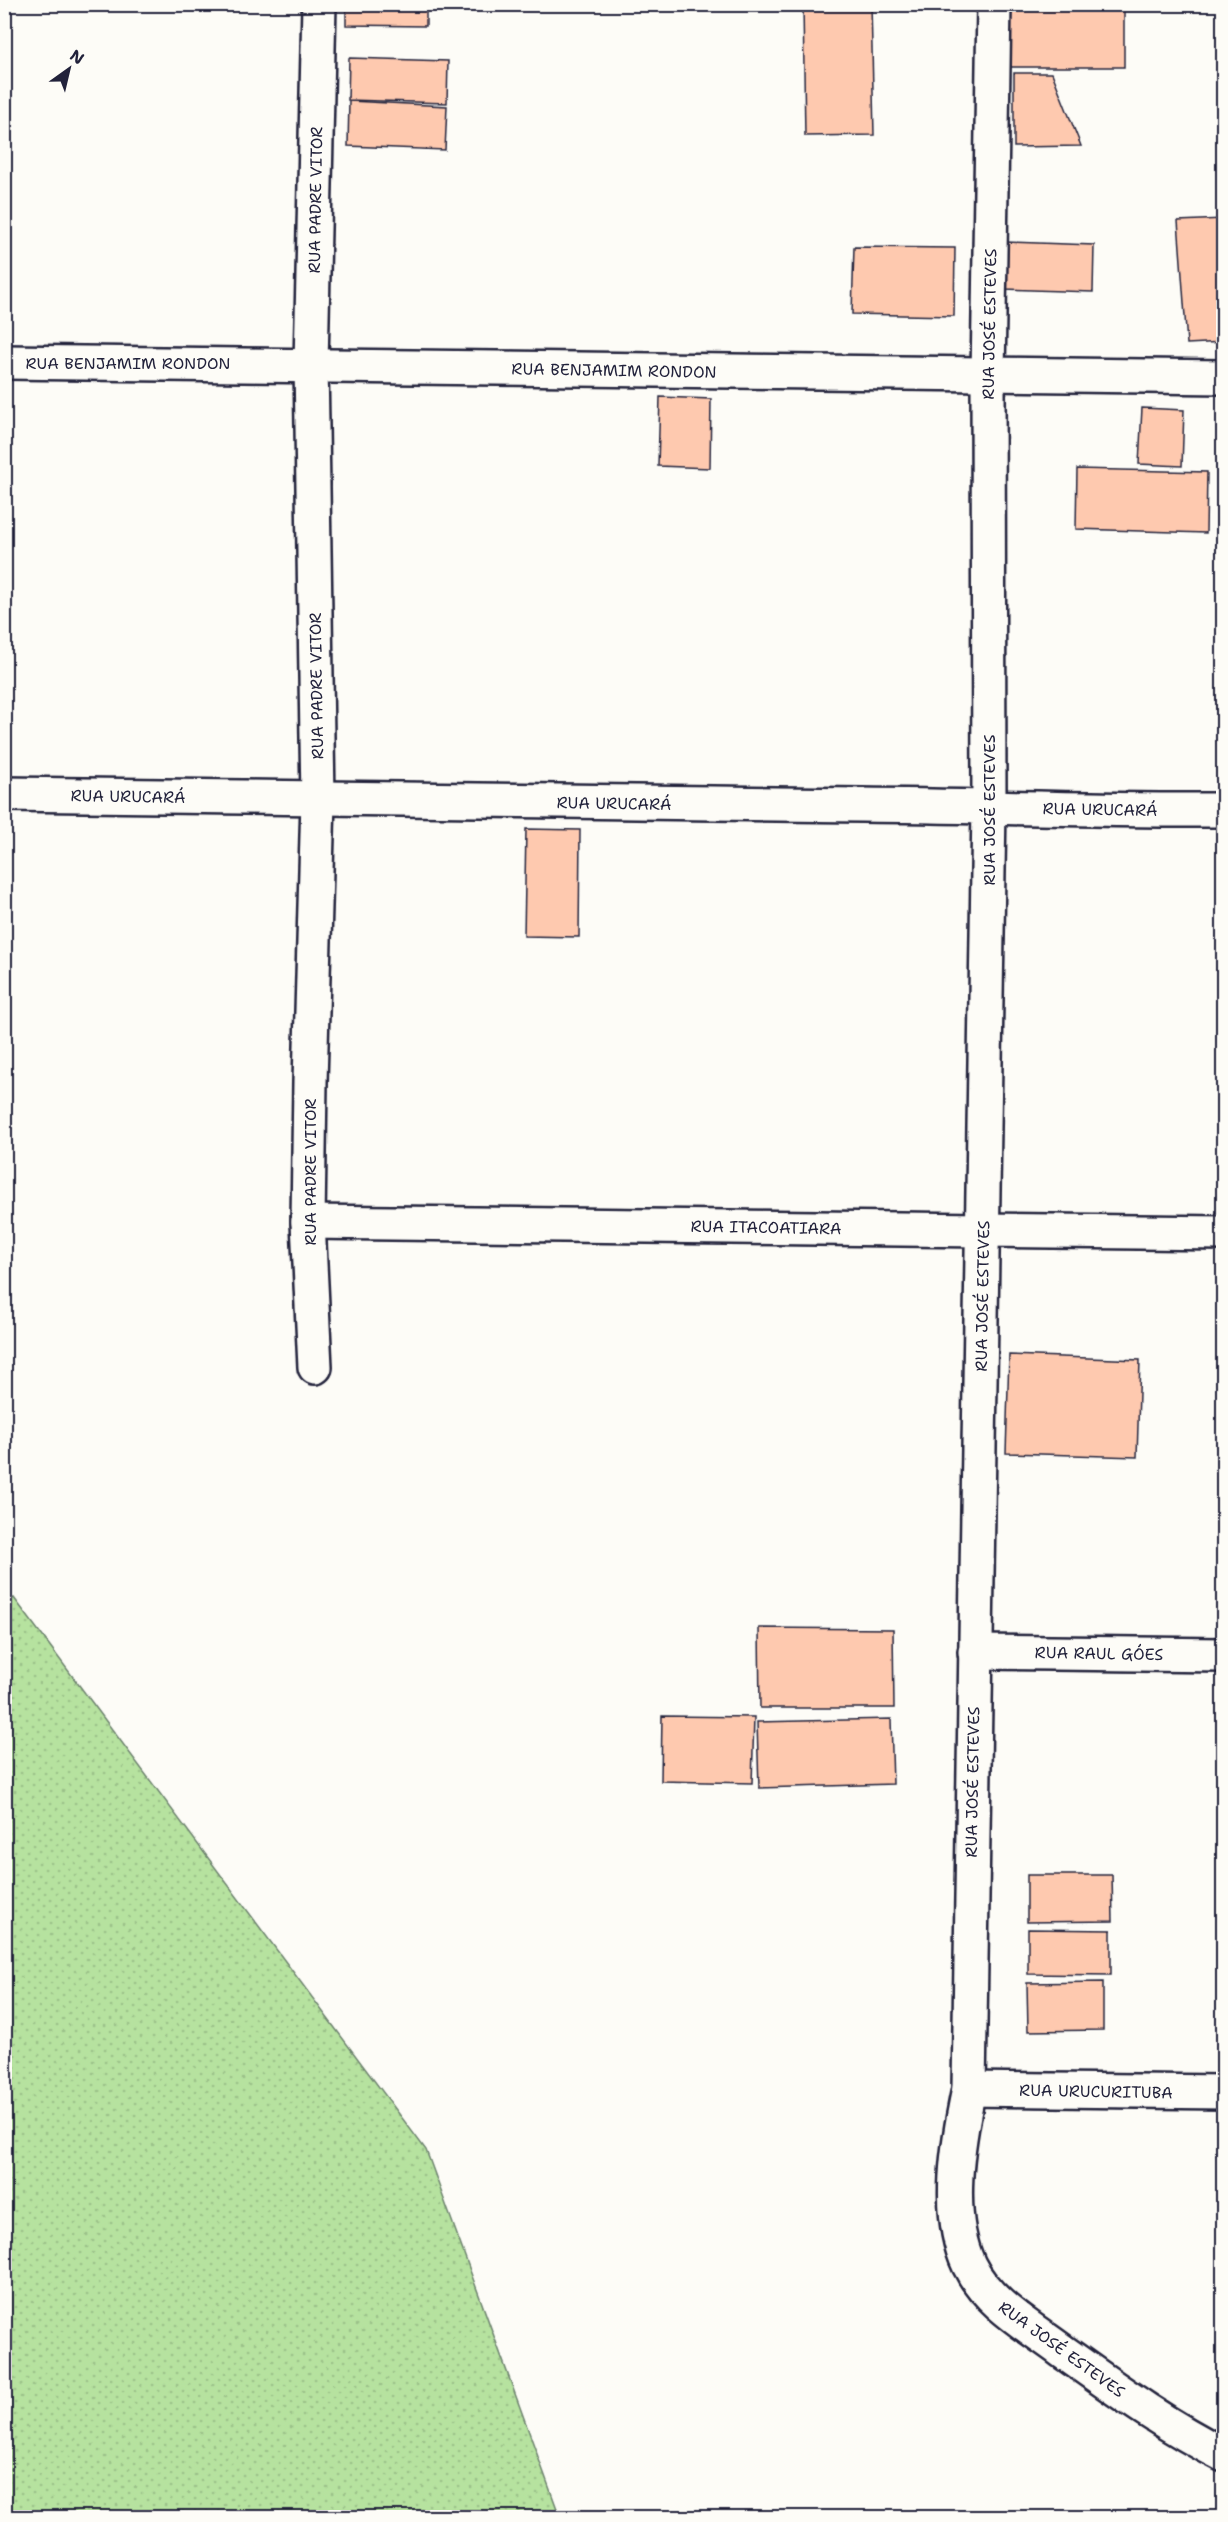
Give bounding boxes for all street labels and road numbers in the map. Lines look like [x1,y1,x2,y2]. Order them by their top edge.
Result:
street label: RUA PADRE VITOR [304,126,327,274]
street label: RUA JOSÉ ESTEVES [978,248,1001,400]
street label: RUA BENJAMIM RONDON [25,353,231,374]
street label: RUA BENJAMIM RONDON [511,358,717,383]
street label: RUA PADRE VITOR [305,612,328,760]
street label: RUA JOSÉ ESTEVES [979,734,1000,886]
street label: RUA URUCARÁ [70,785,186,808]
street label: RUA URUCARÁ [556,792,672,815]
street label: RUA URUCARÁ [1042,798,1158,821]
street label: RUA PADRE VITOR [300,1099,321,1245]
street label: RUA ITACOATIARA [690,1216,842,1239]
street label: RUA JOSÉ ESTEVES [971,1220,994,1372]
street label: RUA RAUL GÓES [1035,1642,1164,1665]
street label: RUA JOSÉ ESTEVES [961,1706,984,1858]
street label: RUA URUCURITUBA [1019,2080,1173,2103]
street label: RUA JOSÉ ESTEVES [994,2296,1129,2402]

